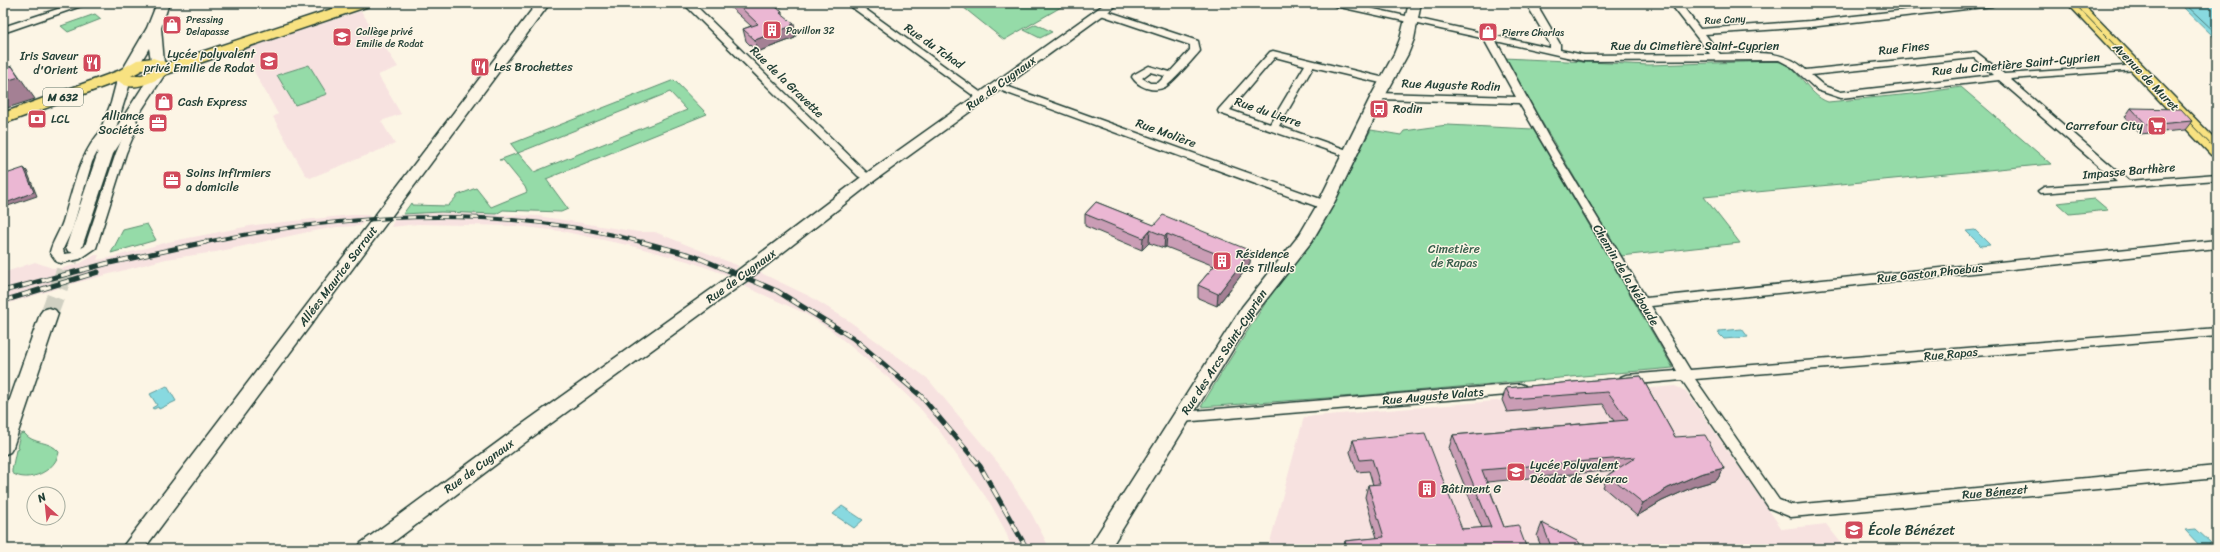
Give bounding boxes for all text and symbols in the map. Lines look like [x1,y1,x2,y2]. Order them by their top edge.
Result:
street label: Rue Cany [1704,10,1747,30]
place label: Pressing Delapasse [186,11,229,41]
shop icon: Pressing Delapasse [161,14,183,36]
street label: Rue du Tchad [899,17,970,76]
building icon: Pavillon 32 [761,19,783,41]
shop icon: Pierre Charlas [1477,21,1499,43]
place label: Pavillon 32 [786,22,835,40]
place label: Collège privé Emilie de Rodat [356,23,424,53]
place label: Pierre Charlas [1502,24,1565,42]
school or university icon: Collège privé Emilie de Rodat [331,26,353,48]
street label: Rue Fines [1877,34,1931,62]
street label: Rue du Cimetière Saint-Cyprien [1611,35,1780,57]
street label: Avenue de Muret [2106,37,2185,117]
street label: Rue de la Gravette [745,41,829,123]
place label: Lycée polyvalent privé Emilie de Rodat [143,43,256,79]
place label: Iris Saveur d'Orient [19,45,79,81]
street label: Rue du Cimetière Saint-Cyprien [1931,46,2101,82]
street label: Rue de Cugnaux [961,49,1042,116]
school or university icon: Lycée polyvalent privé Emilie de Rodat [258,50,280,72]
restaurant icon: Iris Saveur d'Orient [81,52,103,74]
restaurant icon: Les Brochettes [469,56,491,78]
place label: Les Brochettes [494,56,573,78]
street label: Rue Auguste Rodin [1401,72,1501,98]
road number: M 632 [43,88,83,106]
street label: Rue du Lierre [1232,90,1305,134]
shop icon: Cash Express [153,91,175,113]
place label: Cash Express [178,91,248,113]
bus stop icon: Rodin [1368,98,1390,120]
place label: Rodin [1393,98,1423,120]
place label: Alliance Sociétés [99,105,144,141]
bank icon: LCL [26,108,48,130]
place label: LCL [51,108,70,130]
office icon: Alliance Sociétés [147,112,169,134]
street label: Rue Molière [1133,112,1199,154]
place label: Carrefour City [2066,115,2144,137]
supermarket icon: Carrefour City [2146,115,2168,137]
street label: Impasse Barthère [2081,156,2176,186]
place label: Soins infirmiers a domicile [186,162,271,198]
office icon: Soins infirmiers a domicile [161,169,183,191]
street label: Chemin de la Néboude [1587,220,1665,330]
street label: Allées Maurice Sarraut [292,221,383,332]
park label: Cimetière de Rapas [1428,238,1480,274]
street label: Rue de Cugnaux [701,242,782,309]
place label: Résidence des Tilleuls [1236,243,1295,279]
building icon: Résidence des Tilleuls [1211,250,1233,272]
street label: Rue Gaston Phoebus [1876,257,1984,289]
street label: Rue des Arcs Saint-Cyprien [1175,284,1273,419]
street label: Rue Rapas [1923,341,1979,367]
street label: Rue Auguste Valats [1382,381,1485,411]
street label: Rue de Cugnaux [439,432,520,499]
place label: Lycée Polyvalent Déodat de Séverac [1530,454,1628,490]
school or university icon: Lycée Polyvalent Déodat de Séverac [1505,461,1527,483]
building icon: Bâtiment G [1416,478,1438,500]
place label: Bâtiment G [1441,478,1501,500]
street label: Rue Bénezet [1961,478,2030,506]
north arrow [26,486,66,526]
text: N [33,487,50,508]
place label: École Bénézet [1868,518,1956,543]
school or university icon: École Bénézet [1843,519,1865,541]

